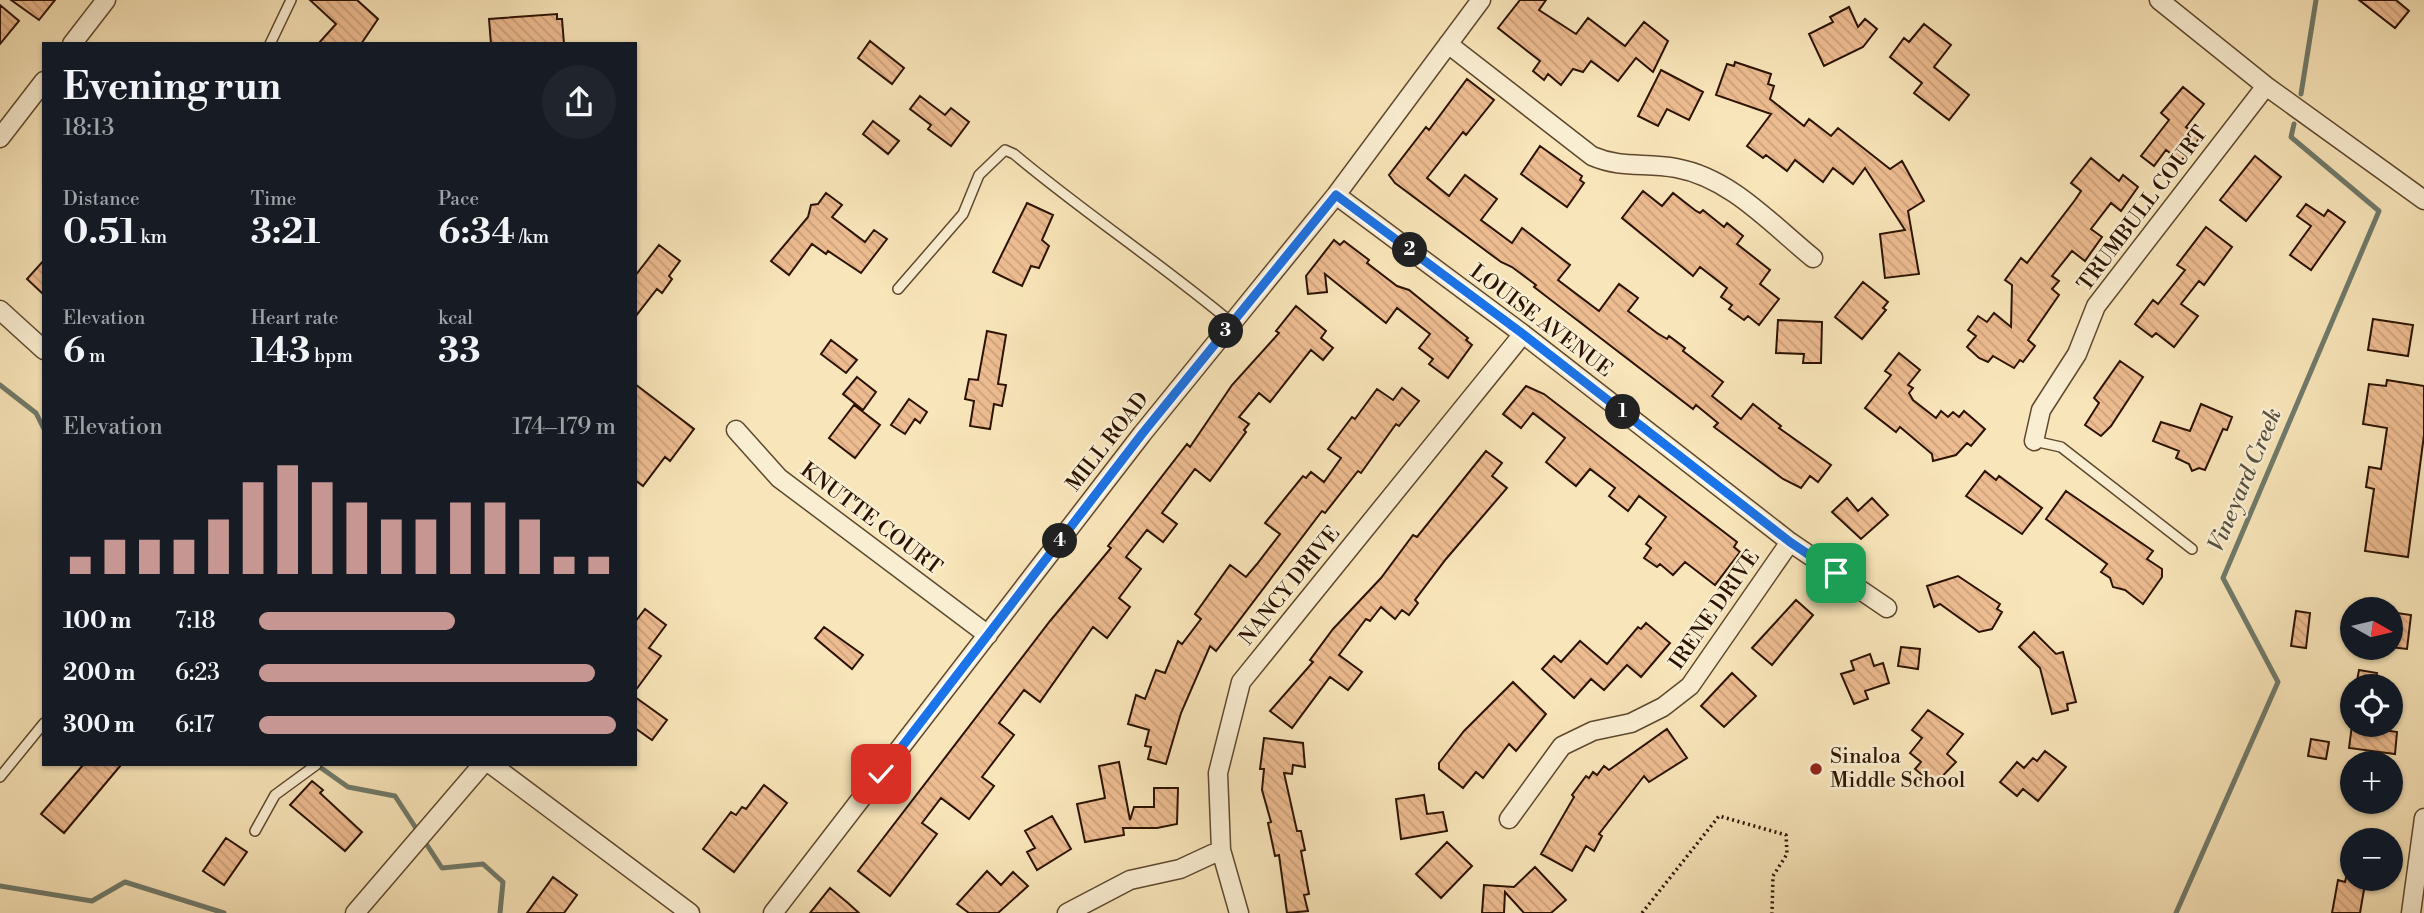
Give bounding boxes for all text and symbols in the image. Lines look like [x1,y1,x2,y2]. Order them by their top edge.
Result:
text: Evening run [63,64,281,111]
button: share [542,65,616,139]
text: 18:13 [63,114,114,142]
street label: TRUMBULL COURT [2072,121,2214,297]
text: Distance [63,187,140,211]
text: Time [251,187,296,211]
text: Pace [438,187,479,211]
text: 0.51 [63,211,137,254]
text: 3:21 [251,211,320,254]
text: 6:34 [438,211,515,254]
text: km [137,225,167,249]
text: /km [515,225,549,249]
pin: 2 [1392,232,1428,268]
text: 2 [1404,237,1415,261]
street label: LOUISE AVENUE [1465,259,1617,383]
text: Elevation [63,306,145,330]
text: Heart rate [251,306,338,330]
text: kcal [438,306,473,330]
pin: 3 [1208,314,1244,348]
text: 3 [1220,318,1231,342]
text: 6 [63,330,85,373]
text: 143 [251,330,310,373]
text: 33 [438,330,480,373]
text: m [85,344,106,368]
text: bpm [310,344,353,368]
street label: MILL ROAD [1061,387,1155,497]
pin: 1 [1606,394,1640,430]
text: 1 [1618,399,1627,423]
water label: Vineyard Creek [2202,404,2288,556]
text: Elevation [63,413,163,441]
text: 174–179 m [512,413,616,441]
street label: KNUTTE COURT [795,457,947,581]
street label: NANCY DRIVE [1234,521,1346,651]
pin: 4 [1042,524,1078,558]
text: 4 [1053,528,1066,552]
pin [1806,543,1866,603]
street label: IRENE DRIVE [1664,545,1766,675]
icon: arrive [1817,554,1855,592]
north arrow [2340,597,2403,660]
map controls [2340,597,2403,891]
text: 100 m [63,607,131,635]
text: 7:18 [175,607,216,635]
text: 200 m [63,659,135,687]
text: 6:23 [175,659,220,687]
button: locate [2340,674,2403,737]
text: 300 m [63,711,135,739]
text: 6:17 [175,711,214,739]
pin [851,744,911,804]
place label: Sinaloa Middle School [1830,744,1965,794]
button: + [2340,751,2403,814]
icon: check [862,755,900,793]
marker: Sinaloa Middle School [1808,761,1824,777]
button: − [2340,828,2403,891]

